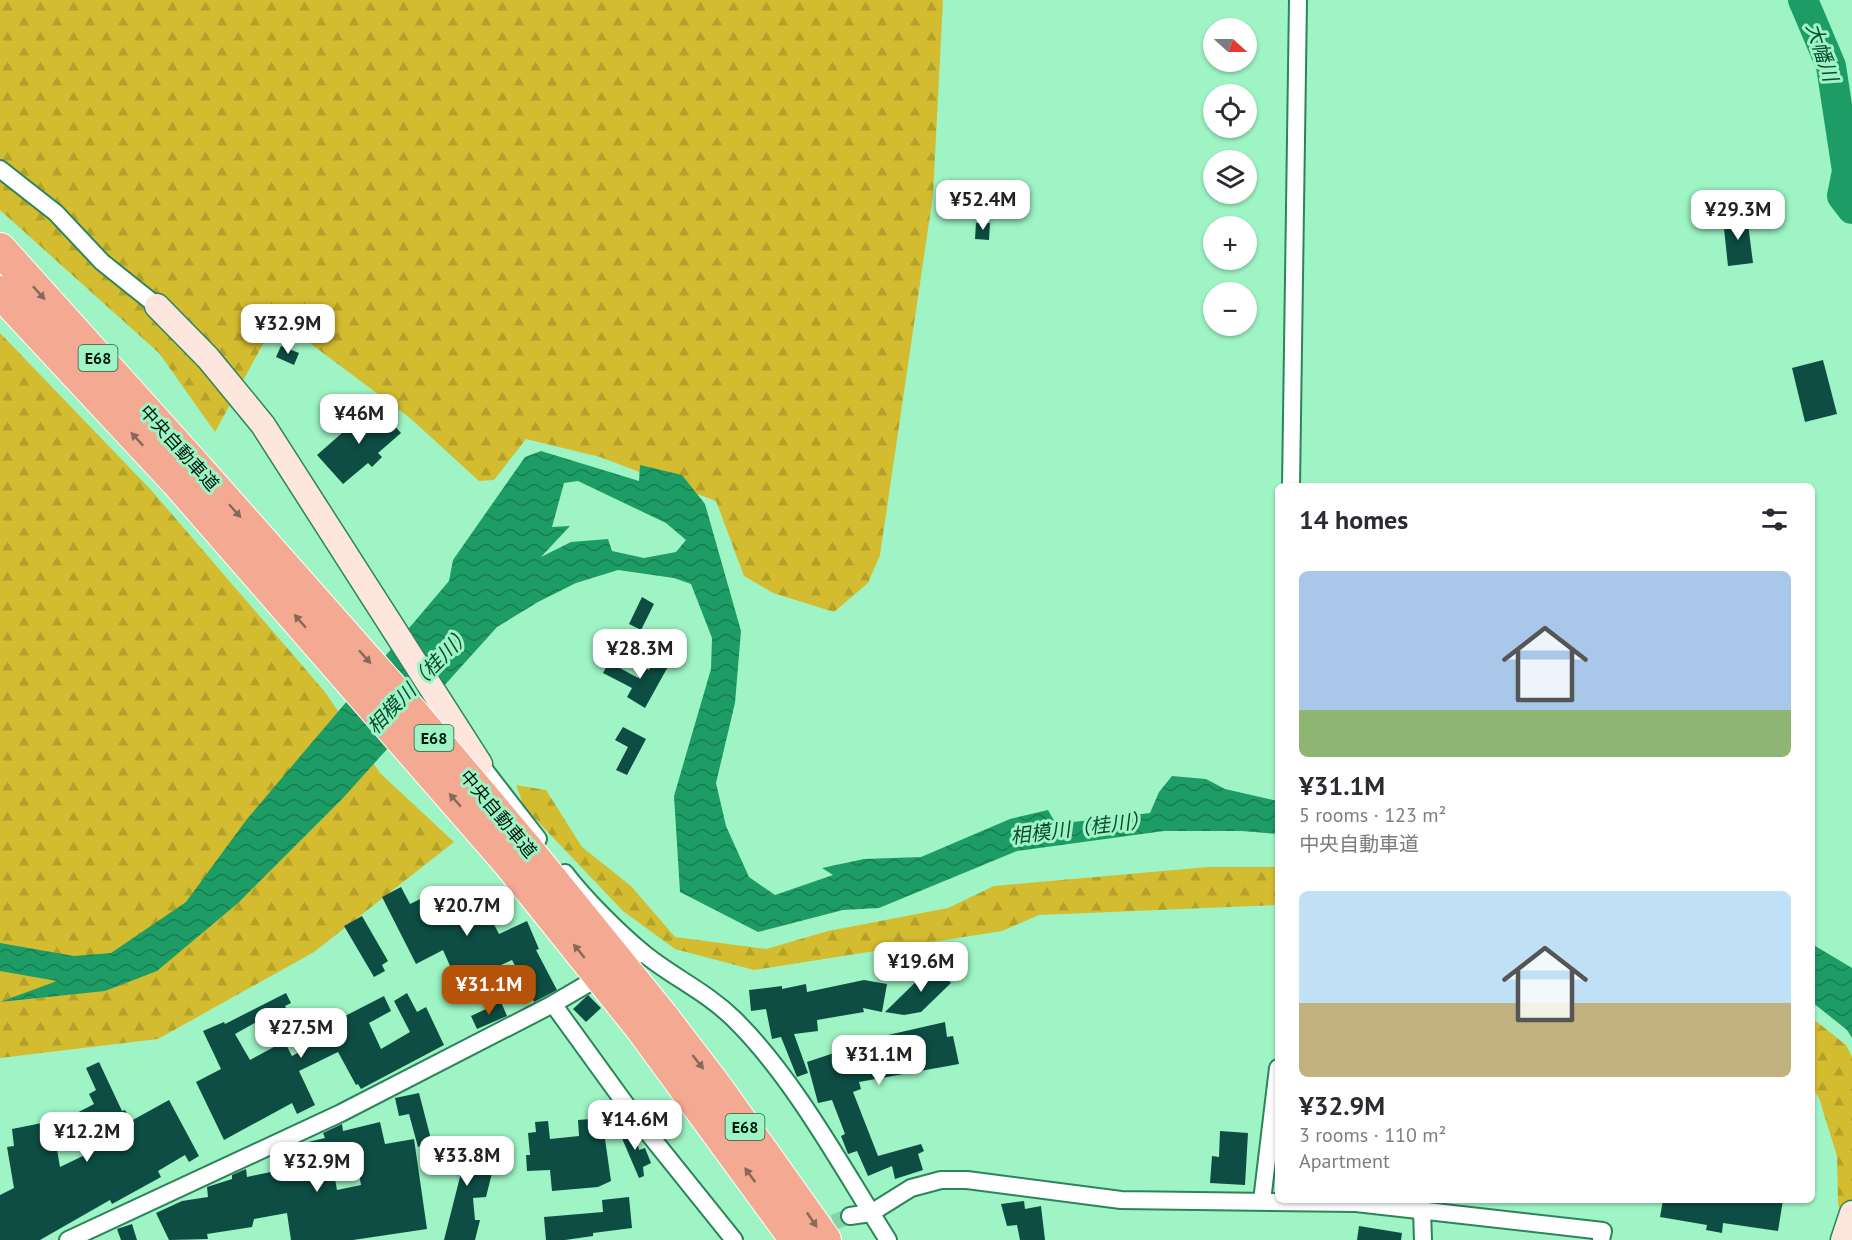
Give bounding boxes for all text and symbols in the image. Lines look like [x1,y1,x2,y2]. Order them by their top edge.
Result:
north arrow [1203,18,1257,72]
map controls [1203,18,1257,336]
water label: 大幡川 [1800,19,1844,86]
button: locate [1203,84,1257,138]
button: layers [1203,150,1257,204]
pin: ¥52.4M [934,180,1032,231]
text: ¥52.4M [950,186,1016,212]
pin: ¥29.3M [1689,190,1787,241]
text: ¥29.3M [1705,196,1771,222]
button: + [1203,216,1257,270]
button: − [1203,282,1257,336]
one-way arrow [32,285,45,300]
pin: ¥32.9M [239,304,337,355]
text: ¥32.9M [255,310,321,336]
road number: E68 [78,345,118,371]
pin: ¥46M [323,394,395,445]
street label: 中央自動車道 [135,400,224,495]
text: ¥46M [334,400,384,426]
one-way arrow [131,433,145,447]
text: 14 homes [1299,503,1408,536]
icon: filters [1758,503,1791,536]
one-way arrow [228,504,242,519]
icon: home [1491,610,1599,718]
one-way arrow [294,614,307,629]
water label: 相模川（桂川） [361,621,477,739]
pin: ¥28.3M [591,629,689,680]
text: ¥28.3M [607,635,673,661]
one-way arrow [358,649,371,664]
road number: E68 [414,725,454,751]
street label: 中央自動車道 [455,765,542,862]
text: ¥31.1M [1299,769,1385,802]
one-way arrow [449,793,462,808]
text: 5 rooms · 123 m² [1299,802,1446,828]
water label: 相模川（桂川） [1009,807,1151,849]
text: 中央自動車道 [1299,831,1419,857]
pin: ¥20.7M [418,886,516,937]
text: ¥20.7M [434,892,500,918]
icon: home [1491,930,1599,1038]
pin: ¥19.6M [872,942,970,993]
one-way arrow [573,943,586,959]
text: ¥19.6M [888,948,954,974]
pin: ¥31.1M [440,965,538,1016]
text: ¥31.1M [456,971,522,997]
pin: ¥27.5M [252,1008,350,1059]
text: ¥27.5M [269,1014,333,1040]
pin: ¥31.1M [830,1035,928,1086]
text: ¥31.1M [846,1041,912,1067]
one-way arrow [691,1055,703,1070]
text: ¥32.9M [1299,1089,1385,1122]
pin: ¥14.6M [586,1100,684,1151]
text: ¥14.6M [602,1106,668,1132]
pin: ¥12.2M [38,1112,136,1163]
road number: E68 [726,1114,764,1140]
text: ¥12.2M [54,1118,120,1144]
text: 3 rooms · 110 m² [1299,1122,1446,1148]
pin: ¥33.8M [418,1136,516,1187]
pin: ¥32.9M [268,1142,366,1193]
text: ¥33.8M [434,1142,500,1168]
text: ¥32.9M [284,1148,350,1174]
text: Apartment [1299,1148,1390,1174]
one-way arrow [744,1168,756,1184]
one-way arrow [806,1212,818,1228]

